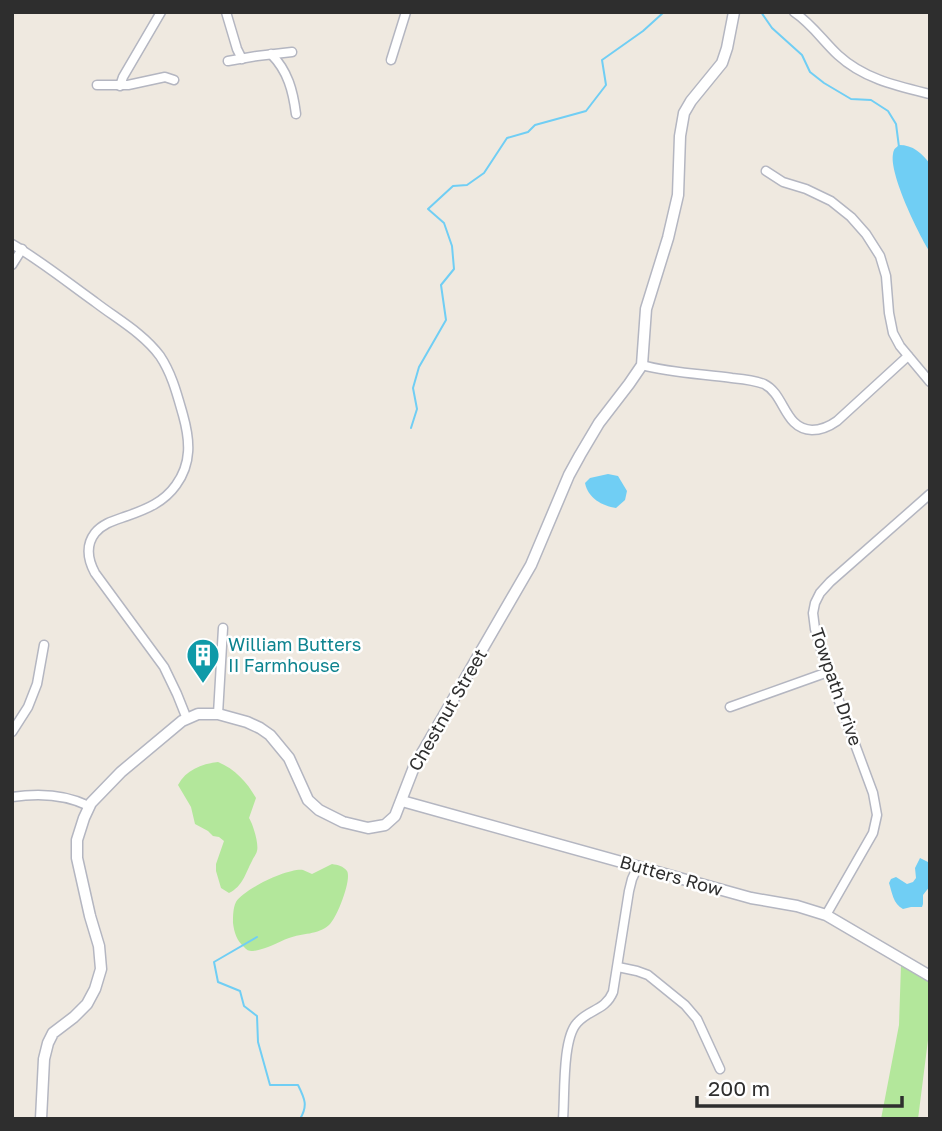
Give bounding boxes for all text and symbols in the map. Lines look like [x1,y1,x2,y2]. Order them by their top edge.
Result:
street label: Towpath Drive [806,625,867,748]
place label: William Butters II Farmhouse [228,633,361,676]
building icon: William Butters II Farmhouse [184,636,222,685]
street label: Chestnut Street [403,644,491,775]
street label: Butters Row [617,850,726,900]
scale bar [697,1064,902,1108]
text: 200 m [708,1075,770,1101]

